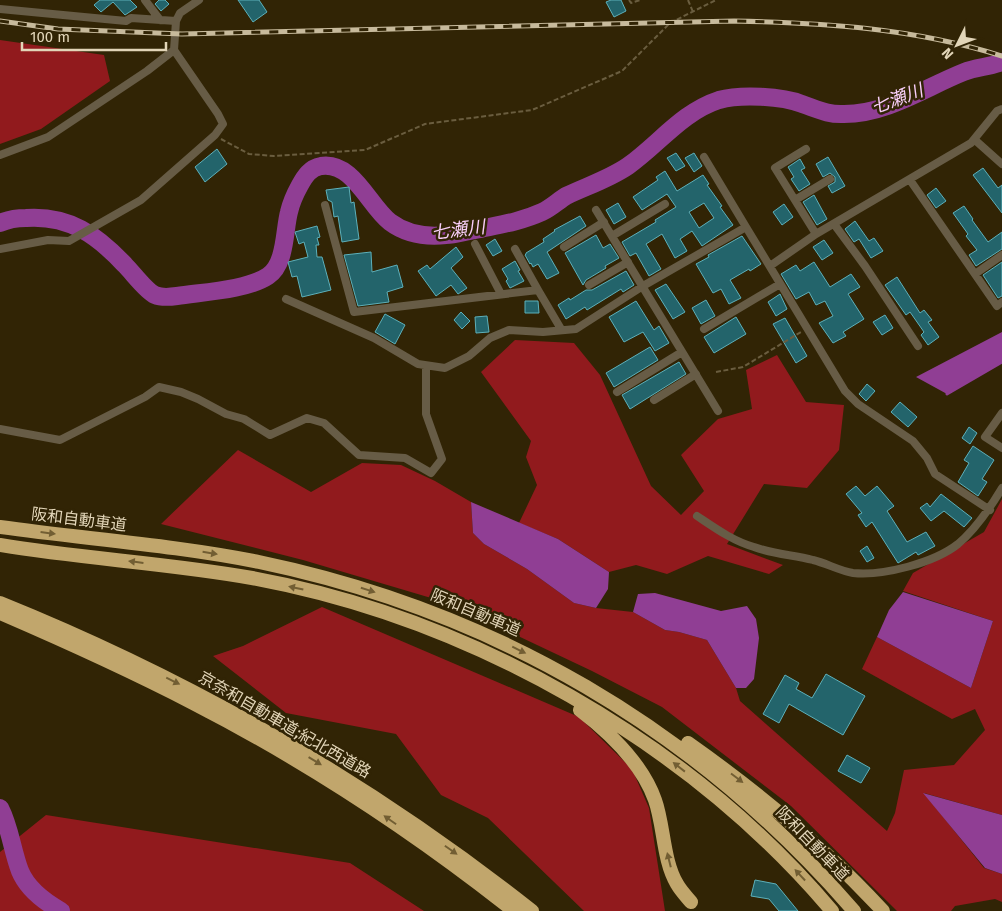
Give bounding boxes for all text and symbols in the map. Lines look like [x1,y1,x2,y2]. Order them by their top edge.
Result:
scale bar [22,20,166,52]
north arrow [932,20,982,70]
text: 100 m [30,28,70,46]
text: N [938,44,957,63]
water label: 七瀬川 [868,78,928,119]
water label: 七瀬川 [430,216,488,244]
street label: 阪和自動車道 [30,504,128,535]
one-way arrow [41,529,57,537]
one-way arrow [202,550,218,558]
one-way arrow [128,558,144,566]
one-way arrow [289,584,304,592]
street label: 阪和自動車道 [428,585,524,640]
one-way arrow [360,587,375,594]
one-way arrow [512,646,526,654]
street label: 京奈和自動車道;紀北西道路 [195,667,374,782]
one-way arrow [166,677,181,685]
one-way arrow [309,756,322,765]
one-way arrow [672,762,685,772]
one-way arrow [730,773,744,783]
street label: 阪和自動車道 [772,802,853,884]
one-way arrow [383,815,396,825]
one-way arrow [444,845,458,855]
one-way arrow [665,852,673,867]
one-way arrow [794,869,806,881]

